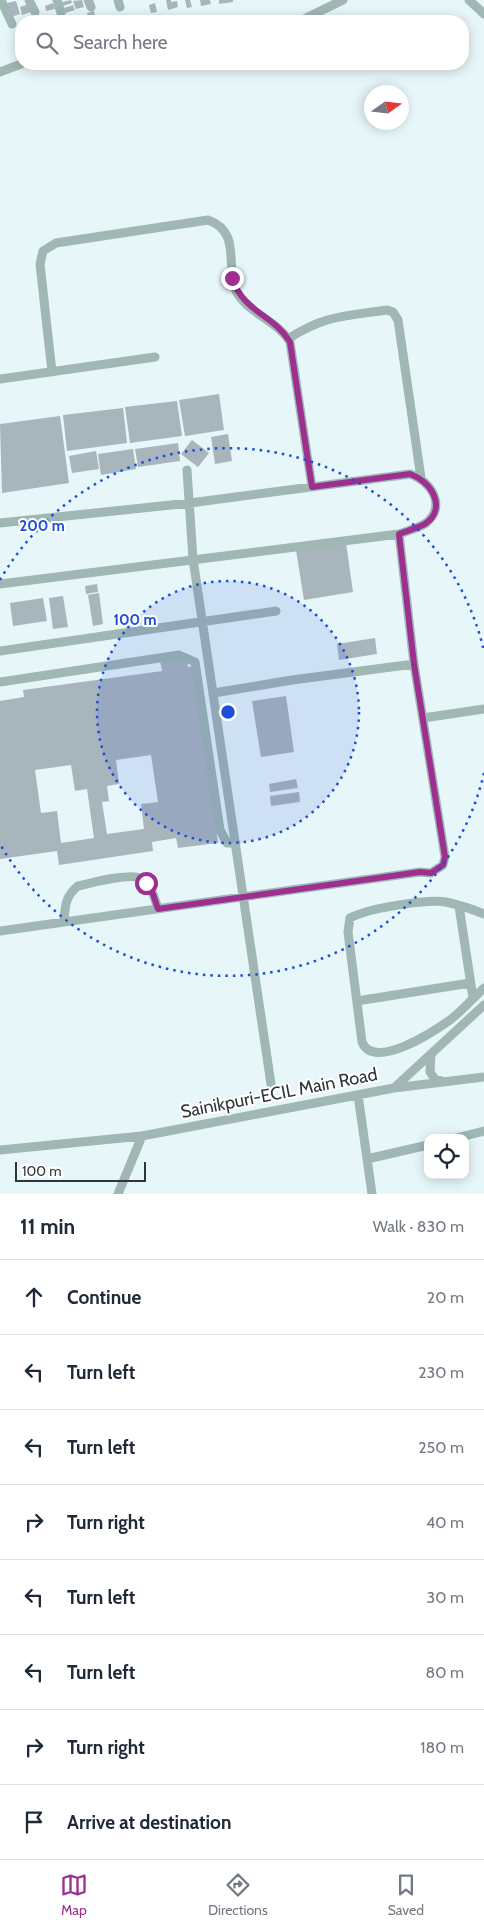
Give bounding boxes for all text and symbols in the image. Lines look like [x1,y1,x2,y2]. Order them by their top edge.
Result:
search box [15,15,469,70]
icon: search [33,29,61,57]
text: Search here [73,31,167,54]
north arrow [364,85,409,130]
route end [221,267,244,290]
text: 200 m [19,517,65,535]
text: 100 m [113,611,157,629]
centre of rings [219,703,237,721]
route start [135,872,158,895]
street label: Sainikpuri-ECIL Main Road [179,1063,379,1123]
map controls [424,1134,469,1179]
button: locate [424,1134,469,1179]
scale bar [15,1159,146,1182]
text: 100 m [22,1162,62,1180]
text: 11 min [20,1214,75,1239]
text: Walk · 830 m [373,1217,464,1236]
icon: ahead [20,1283,48,1311]
text: Continue [67,1286,141,1309]
text: 20 m [427,1288,464,1307]
icon: left [20,1358,48,1386]
text: Turn left [67,1361,135,1384]
text: 230 m [418,1363,464,1382]
icon: left [20,1433,48,1461]
text: Turn left [67,1436,135,1459]
text: 250 m [418,1438,464,1457]
icon: right [20,1508,48,1536]
text: Turn right [67,1511,145,1534]
text: 40 m [426,1513,464,1532]
icon: left [20,1583,48,1611]
text: Turn left [67,1586,135,1609]
text: 30 m [427,1588,464,1607]
icon: left [20,1658,48,1686]
text: Turn left [67,1661,135,1684]
text: 80 m [426,1663,464,1682]
icon: right [20,1733,48,1761]
text: Turn right [67,1736,145,1759]
text: 180 m [420,1738,464,1757]
icon: arrive [20,1808,48,1836]
text: Arrive at destination [67,1811,231,1834]
tab: Map [60,1871,88,1919]
tab: Directions [208,1871,268,1919]
tab: Saved [388,1871,424,1919]

